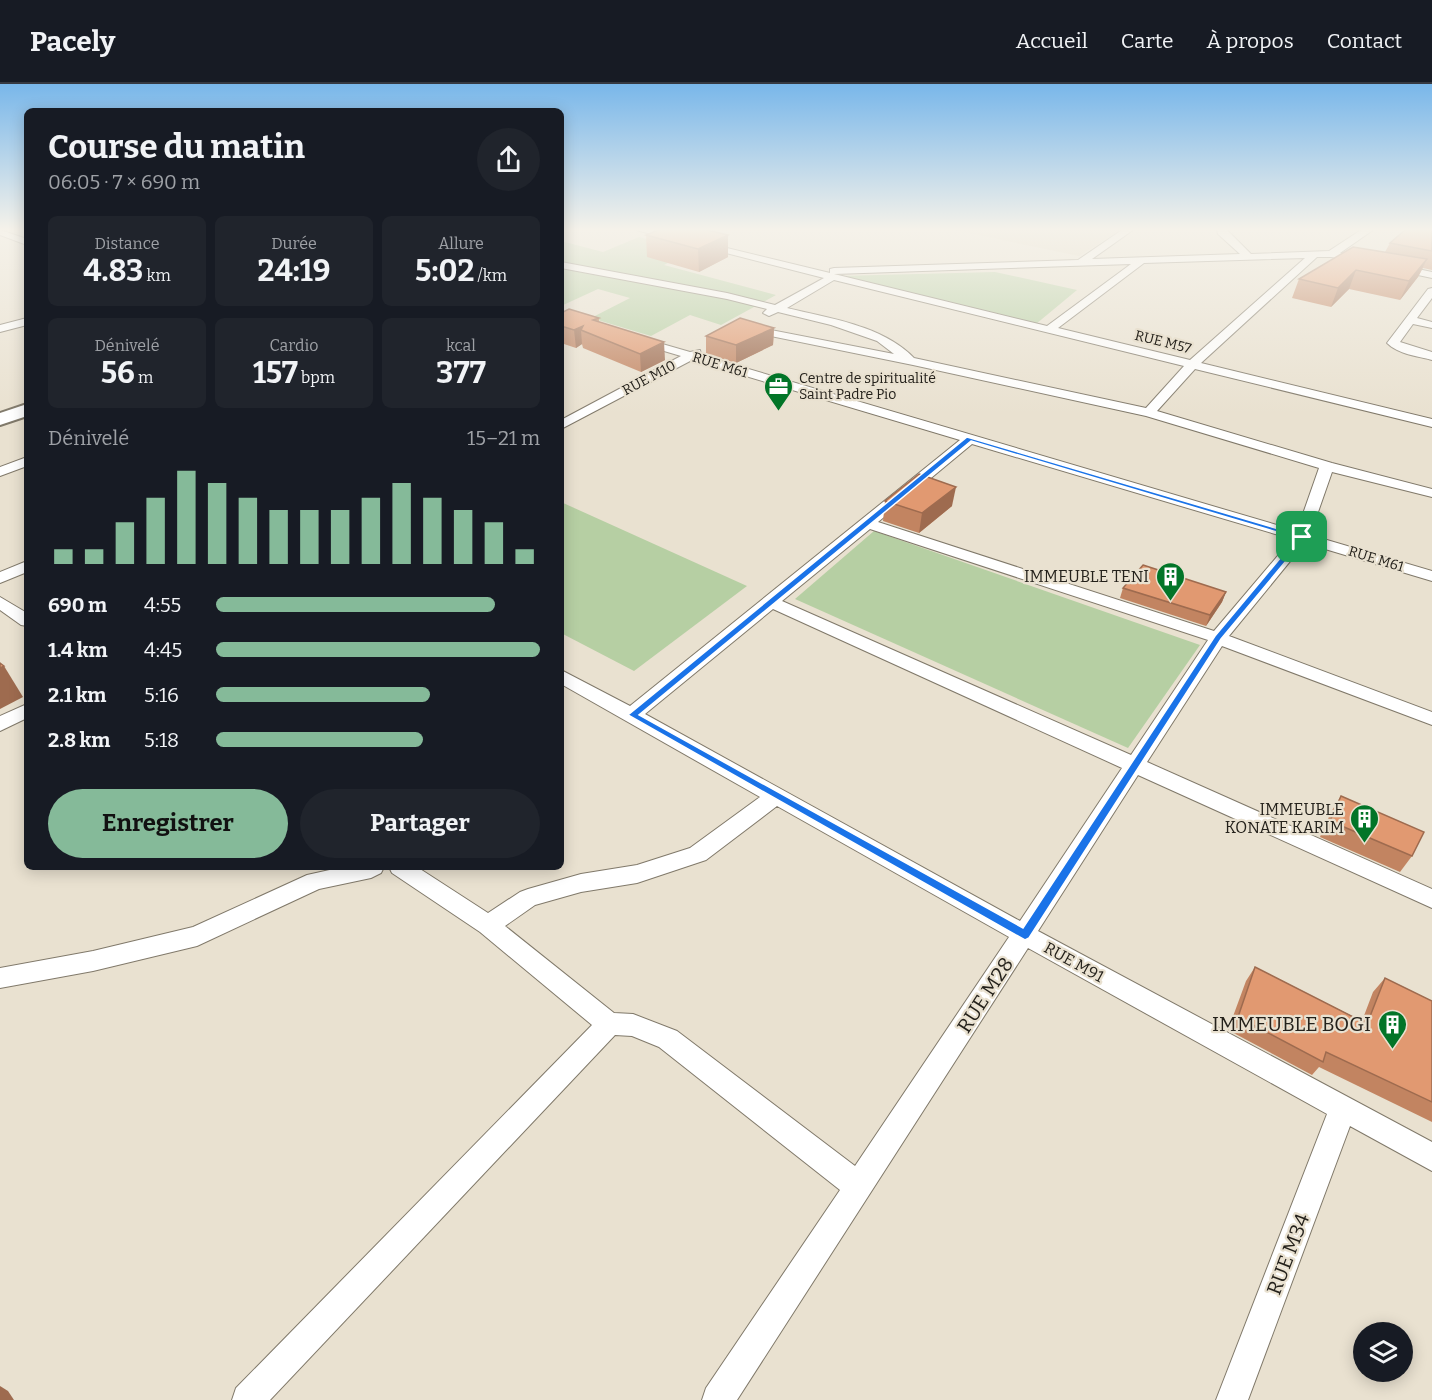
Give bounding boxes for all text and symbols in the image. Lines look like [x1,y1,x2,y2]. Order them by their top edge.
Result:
text: Pacely [30,25,115,58]
text: Accueil [1016,28,1088,54]
text: Carte [1121,28,1174,54]
text: À propos [1207,28,1294,54]
text: Contact [1327,28,1402,54]
text: Course du matin [48,127,305,167]
button: share [477,128,540,191]
text: 06:05 · 7 × 690 m [48,170,200,194]
text: Distance [95,234,159,253]
text: Durée [271,234,317,253]
text: Allure [438,234,484,253]
text: 4.83 [83,253,143,289]
text: 24:19 [258,253,330,289]
text: 5:02 [415,253,474,289]
text: km [143,266,171,285]
text: /km [474,266,507,285]
street label: RUE M57 [1133,327,1193,357]
text: Dénivelé [94,336,160,355]
text: Cardio [270,336,318,355]
text: kcal [446,336,476,355]
street label: RUE M61 [690,349,750,382]
text: 56 [101,355,135,391]
text: 157 [253,355,298,391]
text: 377 [436,355,486,391]
street label: RUE M10 [619,357,679,399]
text: m [135,368,153,387]
text: bpm [298,368,335,387]
office icon: Centre de spiritualité Saint Padre Pio [762,370,794,412]
place label: Centre de spiritualité Saint Padre Pio [799,370,936,403]
text: Dénivelé [48,426,129,450]
text: 15–21 m [467,426,540,450]
pin [1276,511,1327,562]
icon: arrive [1285,520,1318,553]
street label: RUE M61 [1346,543,1406,576]
building icon: IMMEUBLE TENI [1154,560,1186,602]
place label: IMMEUBLE TENI [1024,567,1149,586]
text: 690 m [48,593,107,617]
text: 4:55 [144,593,181,617]
text: 1.4 km [48,638,108,662]
text: 4:45 [144,638,182,662]
text: 2.1 km [48,683,106,707]
text: 5:16 [144,683,179,707]
text: 2.8 km [48,728,110,752]
text: 5:18 [144,728,179,752]
button: Enregistrer [48,789,288,858]
button: Partager [300,789,540,858]
place label: IMMEUBLE KONATE KARIM [1225,800,1344,837]
building icon: IMMEUBLE KONATE KARIM [1349,802,1381,844]
street label: RUE M91 [1041,938,1108,986]
street label: RUE M28 [952,953,1018,1037]
building icon: IMMEUBLE BOGI [1376,1008,1408,1050]
place label: IMMEUBLE BOGI [1212,1012,1371,1036]
street label: RUE M34 [1262,1210,1315,1298]
map controls [1353,1322,1413,1382]
button: layers [1353,1322,1413,1382]

